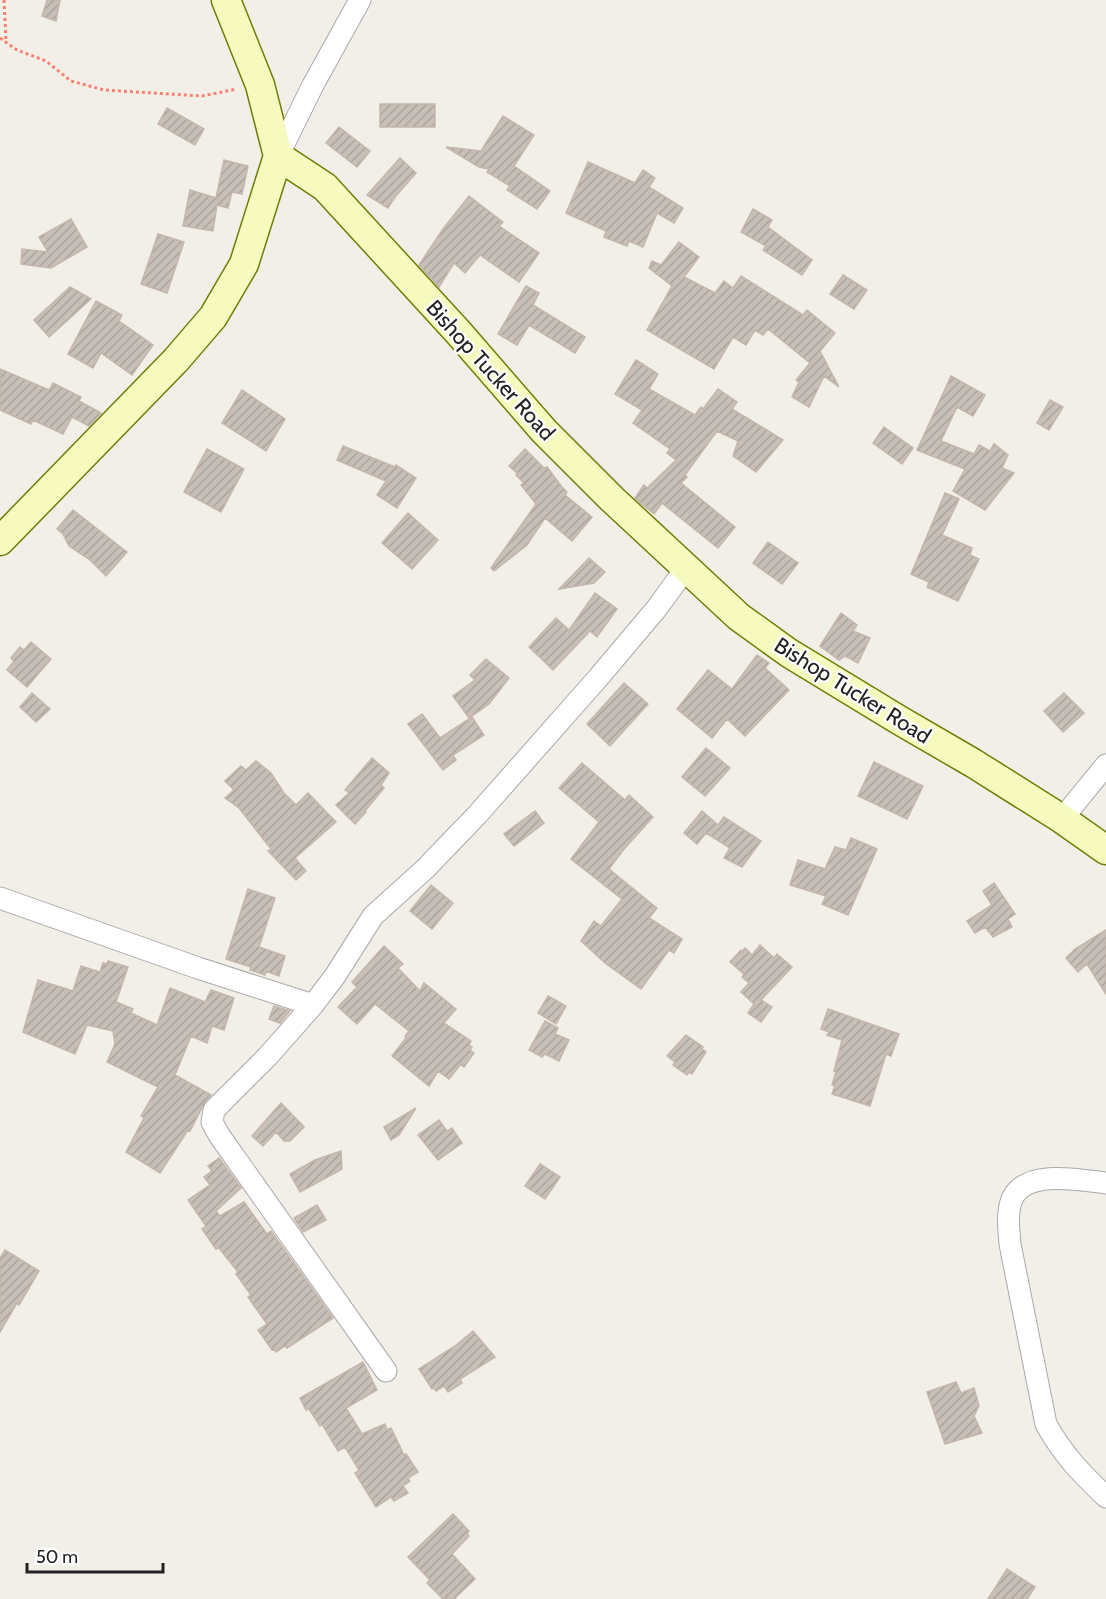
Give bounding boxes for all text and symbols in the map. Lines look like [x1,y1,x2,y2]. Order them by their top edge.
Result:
street label: Bishop Tucker Road [421,295,561,446]
street label: Bishop Tucker Road [769,631,936,749]
scale bar [27,1536,164,1574]
text: 50 m [36,1546,78,1568]

